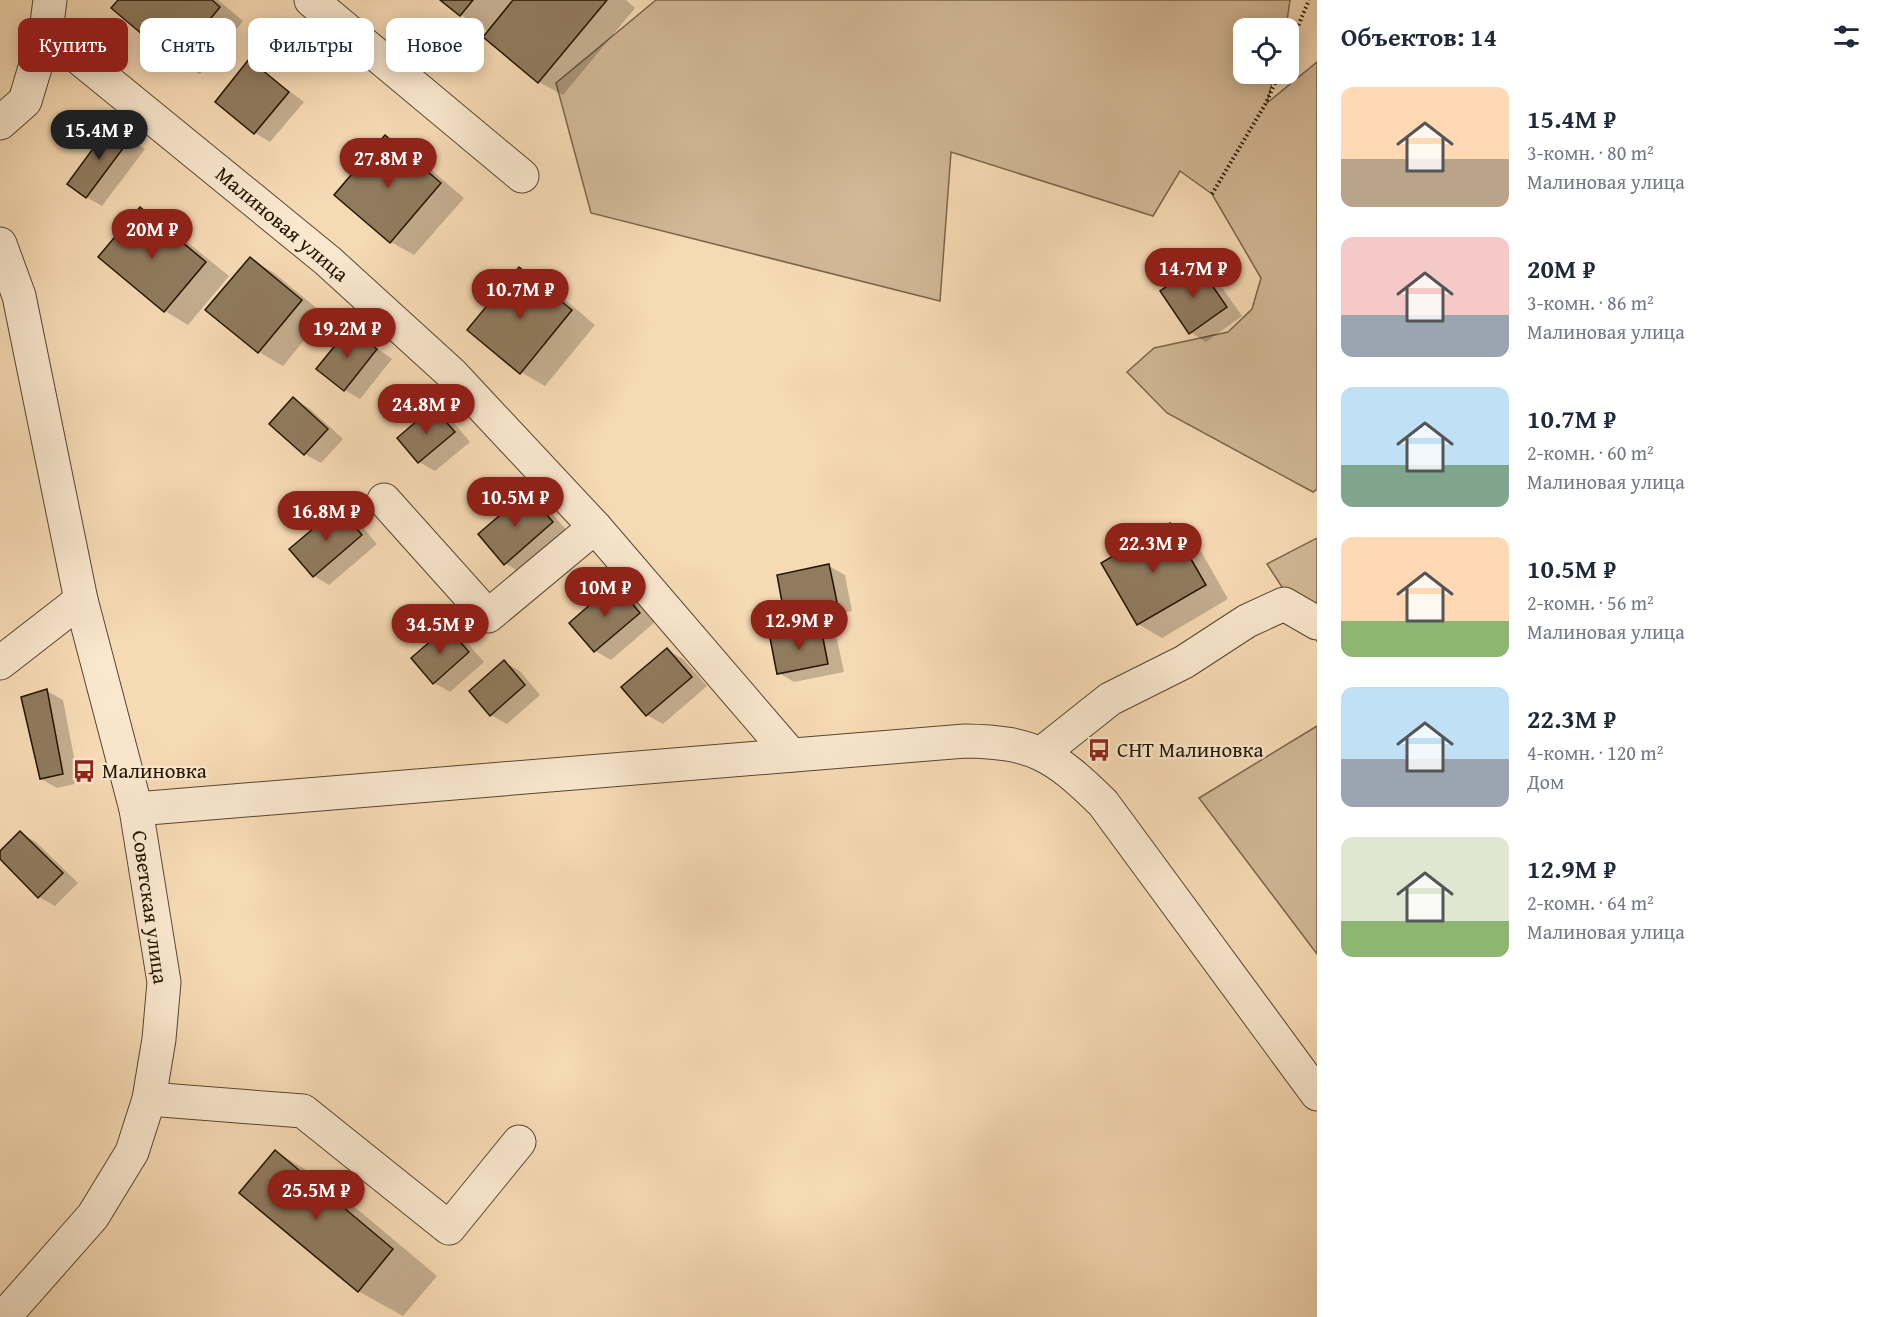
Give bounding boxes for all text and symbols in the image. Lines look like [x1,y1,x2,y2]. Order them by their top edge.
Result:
text: Объектов: 14 [1341,17,1497,56]
chip: Купить [18,18,128,72]
chip: Снять [140,18,236,72]
chip: Фильтры [248,18,374,72]
chip: Новое [386,18,484,72]
map controls [1233,18,1299,84]
button: locate [1233,18,1299,84]
icon: filters [1830,20,1863,53]
text: 15.4M ₽ [1527,99,1616,138]
pin: 15.4M ₽ [44,110,154,161]
icon: home [1389,111,1461,183]
text: 15.4M ₽ [65,115,133,144]
pin: 27.8M ₽ [333,138,443,189]
text: 3-комн. · 80 m² [1527,138,1654,167]
text: 27.8M ₽ [354,143,422,172]
street label: Малиновая улица [209,159,356,289]
text: Малиновая улица [1527,167,1685,196]
pin: 20M ₽ [110,209,194,260]
text: 20M ₽ [126,214,178,243]
pin: 14.7M ₽ [1138,248,1248,299]
text: 20M ₽ [1527,249,1596,288]
text: 14.7M ₽ [1159,253,1227,282]
icon: home [1389,261,1461,333]
pin: 10.7M ₽ [465,269,575,320]
text: 10.7M ₽ [486,274,554,303]
text: 3-комн. · 86 m² [1527,288,1654,317]
pin: 19.2M ₽ [292,308,402,359]
text: 19.2M ₽ [313,313,381,342]
text: Малиновая улица [1527,317,1685,346]
pin: 24.8M ₽ [371,384,481,435]
text: 24.8M ₽ [392,389,460,418]
text: 10.7M ₽ [1527,399,1616,438]
icon: home [1389,411,1461,483]
text: 2-комн. · 60 m² [1527,438,1654,467]
text: Малиновая улица [1527,467,1685,496]
pin: 10.5M ₽ [460,477,570,528]
text: 10.5M ₽ [481,482,549,511]
pin: 16.8M ₽ [271,491,381,542]
text: 16.8M ₽ [292,496,360,525]
pin: 22.3M ₽ [1098,523,1208,574]
text: 22.3M ₽ [1119,528,1187,557]
text: 10.5M ₽ [1527,549,1616,588]
icon: home [1389,561,1461,633]
pin: 10M ₽ [563,567,647,618]
text: 10M ₽ [579,572,631,601]
text: 2-комн. · 56 m² [1527,588,1654,617]
pin: 12.9M ₽ [744,600,854,651]
pin: 34.5M ₽ [385,604,495,655]
text: 12.9M ₽ [765,605,833,634]
text: 34.5M ₽ [406,609,474,638]
text: Малиновая улица [1527,617,1685,646]
text: 22.3M ₽ [1527,699,1616,738]
icon: home [1389,711,1461,783]
place label: СНТ Малиновка [1117,734,1263,765]
bus stop icon: СНТ Малиновка [1086,737,1112,763]
text: 4-комн. · 120 m² [1527,738,1663,767]
place label: Малиновка [102,755,207,786]
bus stop icon: Малиновка [71,758,97,784]
text: Дом [1527,767,1564,796]
street label: Советская улица [124,828,177,986]
text: 12.9M ₽ [1527,849,1616,888]
icon: home [1389,861,1461,933]
text: 2-комн. · 64 m² [1527,888,1654,917]
text: Малиновая улица [1527,917,1685,946]
pin: 25.5M ₽ [261,1170,371,1221]
text: 25.5M ₽ [282,1175,350,1204]

